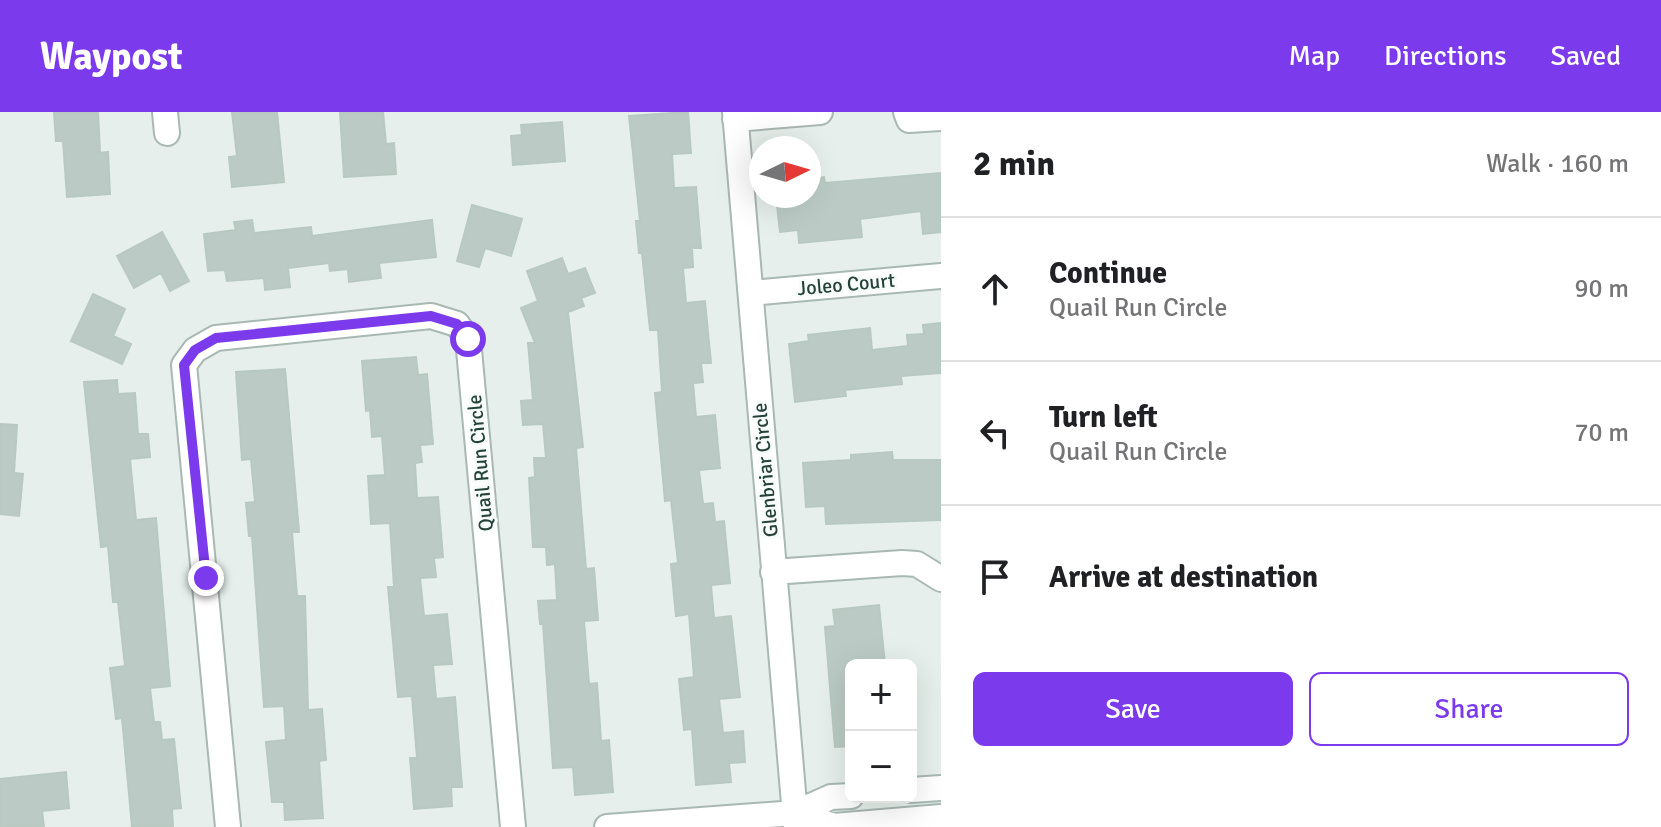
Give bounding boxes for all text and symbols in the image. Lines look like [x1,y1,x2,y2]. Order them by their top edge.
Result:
text: Waypost [40,33,182,80]
text: Map [1288,39,1340,73]
text: Directions [1384,39,1506,73]
text: Saved [1550,39,1621,73]
north arrow [749,136,821,208]
text: 2 min [973,143,1055,185]
text: Walk · 160 m [1486,148,1629,180]
text: Continue [1049,255,1167,292]
icon: ahead [973,267,1017,311]
street label: Joleo Court [796,268,896,301]
text: 90 m [1574,273,1629,305]
text: Quail Run Circle [1049,292,1227,324]
route start [450,321,486,357]
street label: Quail Run Circle [462,394,499,532]
text: Turn left [1049,399,1158,436]
street label: Glenbriar Circle [747,402,784,538]
icon: left [973,411,1017,455]
text: 70 m [1574,417,1629,449]
text: Quail Run Circle [1049,436,1227,468]
icon: arrive [973,555,1017,599]
text: Arrive at destination [1049,559,1318,596]
route end [188,560,224,596]
map controls [845,659,917,803]
button: + [845,659,917,731]
button: Save [973,672,1293,746]
button: Share [1309,672,1629,746]
button: − [845,731,917,803]

